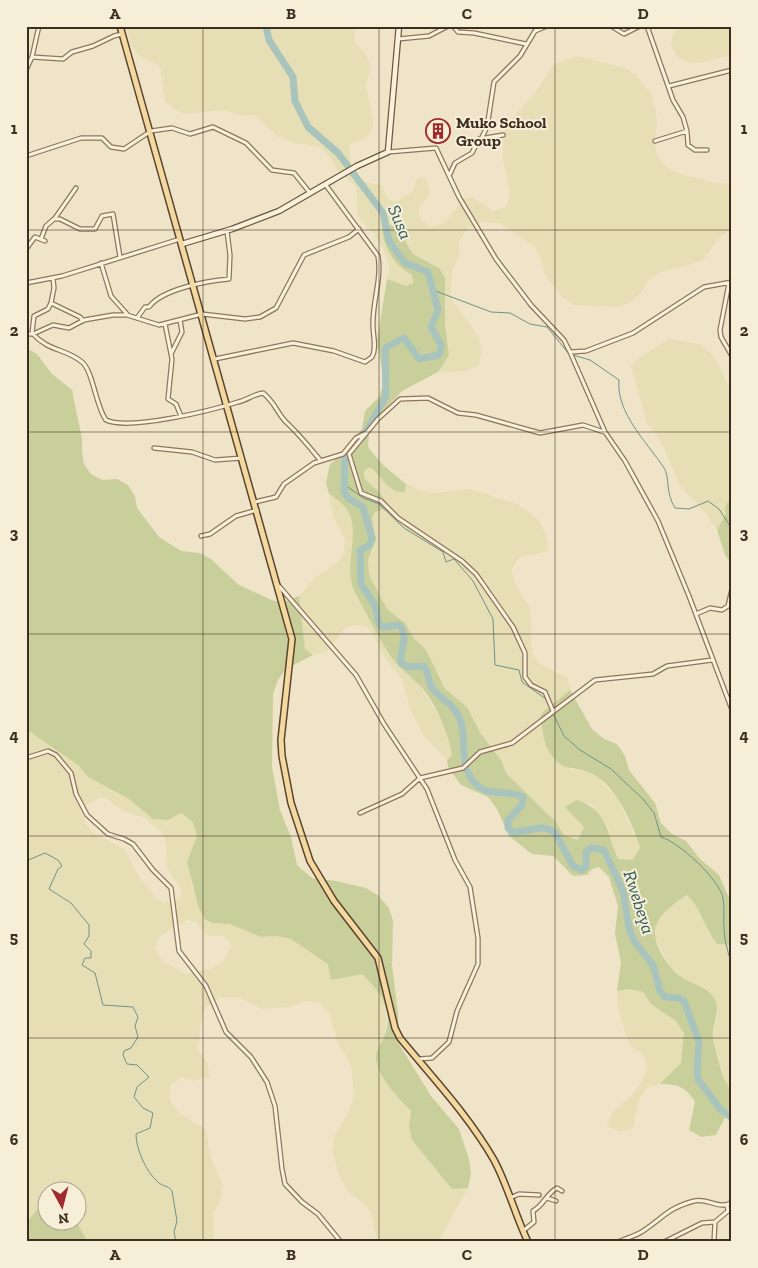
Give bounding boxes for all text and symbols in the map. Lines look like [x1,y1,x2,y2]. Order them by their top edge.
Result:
text: A [110,4,121,23]
text: B [286,4,296,23]
text: C [462,4,472,23]
text: D [637,4,649,23]
place label: Muko School Group [456,113,547,150]
building icon: Muko School Group [425,118,451,144]
text: 1 [11,119,18,138]
text: 1 [741,119,748,138]
water label: Susa [383,201,417,243]
text: 2 [10,321,19,340]
text: 2 [740,321,749,340]
text: 3 [10,524,19,543]
text: 3 [740,524,749,543]
text: 4 [9,726,19,745]
text: 4 [739,726,749,745]
water label: Rwebeya [618,867,660,937]
text: 5 [10,928,18,947]
text: 5 [740,928,748,947]
text: 6 [10,1130,19,1149]
text: 6 [740,1130,749,1149]
north arrow [38,1180,88,1230]
text: N [57,1209,70,1228]
text: A [110,1245,121,1264]
text: B [286,1245,296,1264]
text: C [462,1245,472,1264]
text: D [637,1245,649,1264]

